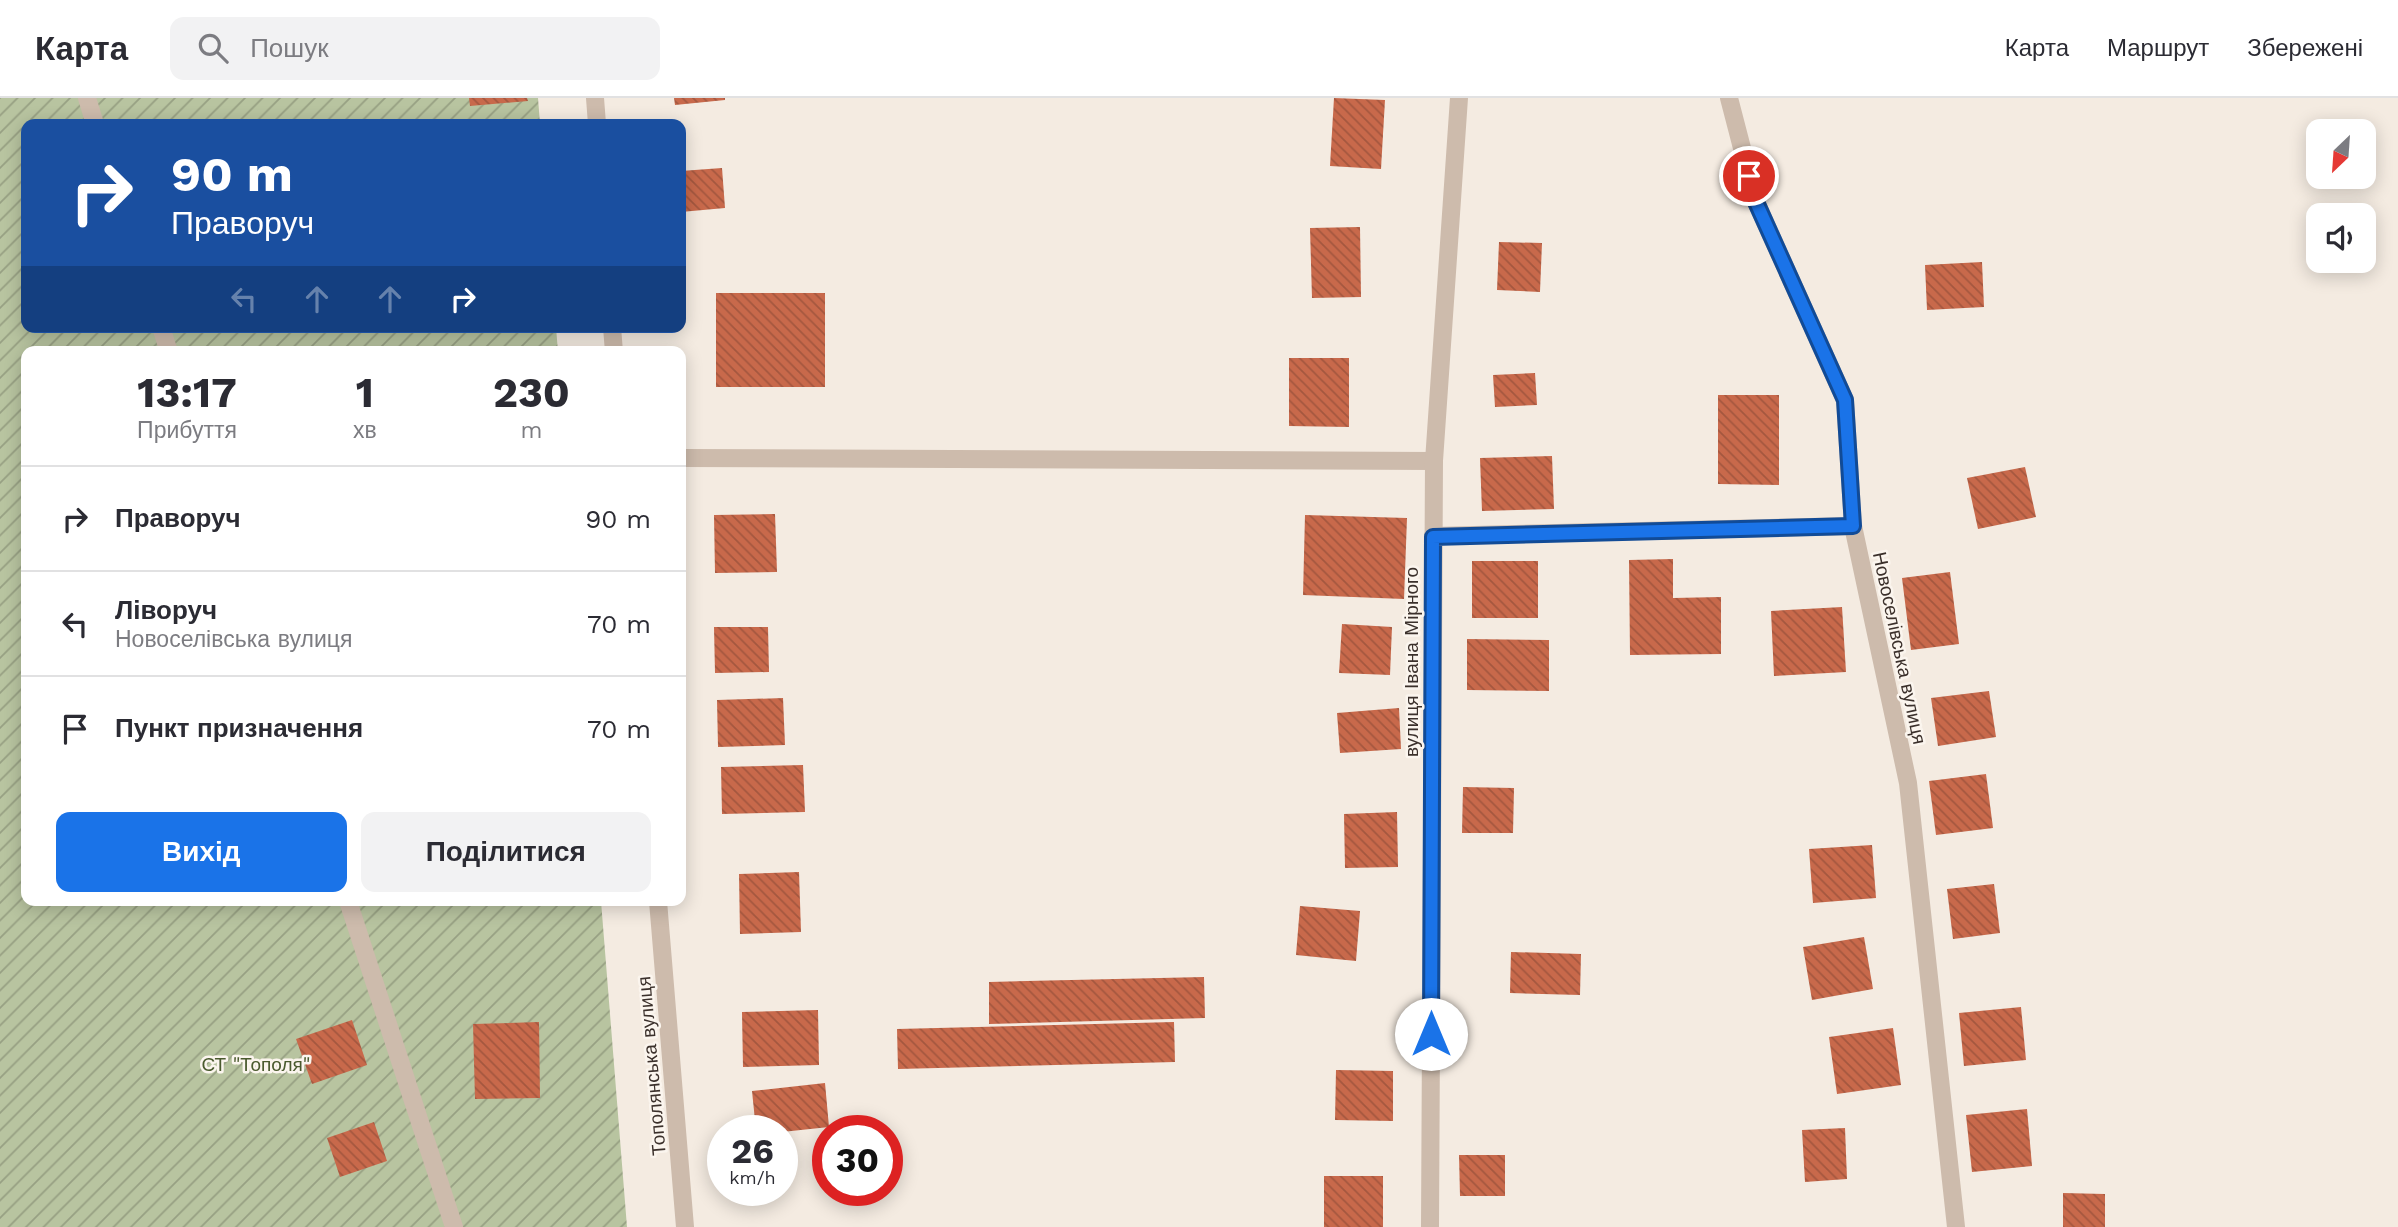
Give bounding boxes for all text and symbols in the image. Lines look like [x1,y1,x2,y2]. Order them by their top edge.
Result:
search box [170,17,660,80]
text: Карта [35,29,128,68]
icon: search [194,29,232,67]
text: Пошук [250,33,329,63]
text: Карта [2005,34,2069,62]
text: Маршрут [2107,34,2209,62]
text: Збережені [2247,34,2363,62]
north arrow [2306,119,2376,189]
map controls [2306,119,2376,273]
text: 90 m [171,145,293,203]
pin [1719,146,1779,206]
icon: right [56,147,147,238]
icon: arrive [1730,157,1768,195]
button: sound [2306,203,2376,273]
text: Праворуч [171,204,314,242]
icon: left [225,280,263,318]
icon: ahead [298,280,336,318]
icon: ahead [371,280,409,318]
icon: right [444,280,482,318]
text: 13:17 [137,368,237,417]
text: 1 [356,368,374,417]
text: 230 [493,368,570,417]
text: Прибуття [137,417,237,444]
text: хв [353,417,377,444]
text: m [520,417,542,444]
icon: right [56,500,94,538]
text: Праворуч [115,503,241,533]
text: 90 m [585,504,651,534]
street label: Новоселівська вулиця [1868,550,1931,746]
street label: вулиця Івана Мірного [1400,567,1423,757]
text: Ліворуч [115,595,217,625]
icon: left [56,605,94,643]
text: 70 m [587,609,651,639]
text: Новоселівська вулиця [115,626,352,653]
icon: arrive [56,710,94,748]
text: Пункт призначення [115,713,363,743]
text: 70 m [587,714,651,744]
button: Вихід [56,812,347,892]
button: Поділитися [361,812,651,892]
street label: Тополянська вулиця [632,975,671,1157]
position arrow [1394,997,1468,1071]
park label: СТ "Тополя" [202,1053,311,1076]
speed limit sign: 30 [812,1115,903,1206]
text: 26 [731,1130,774,1172]
text: km/h [729,1167,776,1188]

